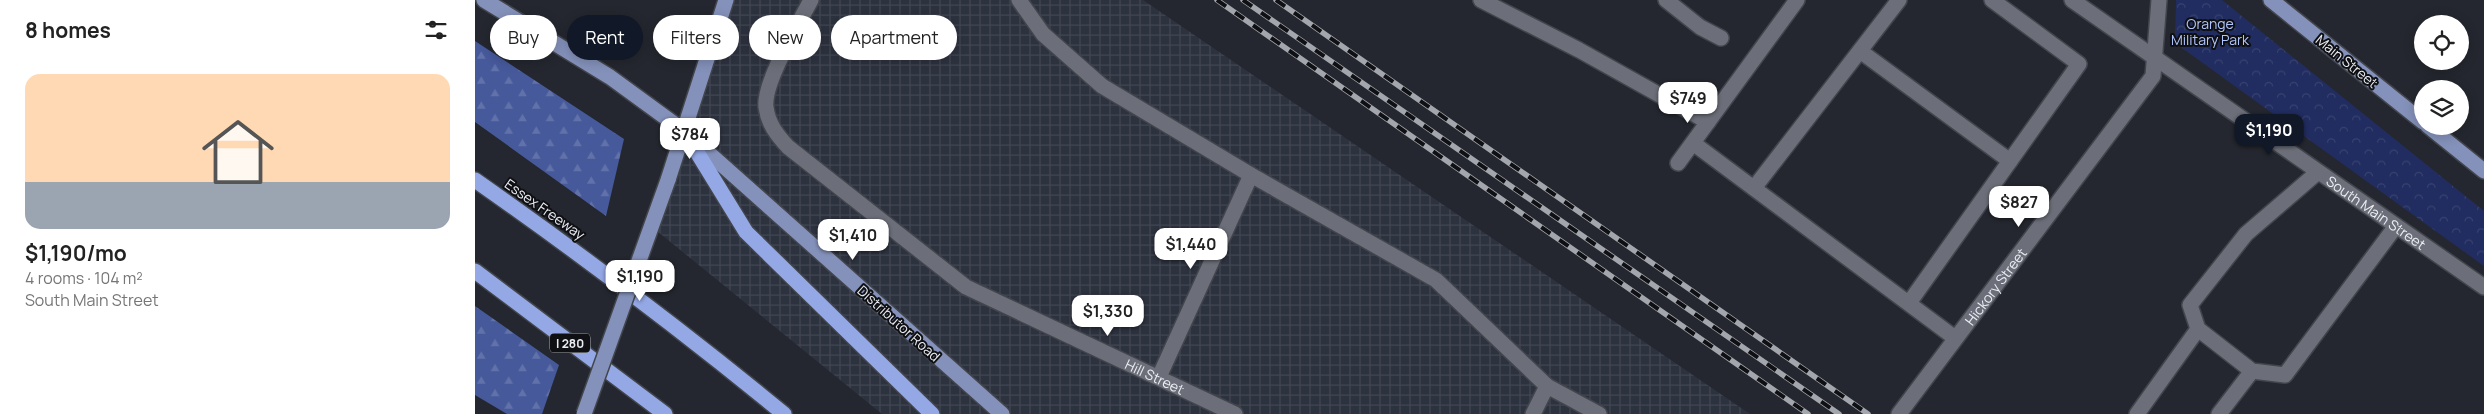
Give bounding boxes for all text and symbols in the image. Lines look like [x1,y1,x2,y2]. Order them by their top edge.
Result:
park label: Orange Military Park [2171,14,2250,49]
chip: Buy [490,15,557,60]
chip: Rent [567,15,643,60]
chip: Filters [653,15,739,60]
chip: New [749,15,821,60]
chip: Apartment [831,15,957,60]
map controls [2414,15,2469,135]
button: locate [2414,15,2469,70]
text: 8 homes [25,16,111,44]
icon: filters [422,16,450,44]
street label: Main Street [2312,30,2382,92]
button: layers [2414,80,2469,135]
pin: $749 [1658,82,1718,124]
text: $749 [1669,87,1707,109]
icon: home [193,107,283,197]
pin: $1,190 [2228,114,2310,156]
pin: $784 [660,118,720,160]
text: $1,190 [2246,119,2292,141]
text: $784 [671,123,709,145]
street label: South Main Street [2323,171,2430,254]
street label: Essex Freeway [501,174,589,244]
pin: $827 [1989,186,2049,228]
text: $827 [2000,191,2038,213]
pin: $1,410 [812,218,894,261]
text: $1,410 [829,224,877,246]
pin: $1,440 [1150,228,1232,270]
text: $1,440 [1165,233,1217,255]
text: $1,190/mo [25,239,127,267]
street label: Hickory Street [1960,243,2031,329]
pin: $1,190 [599,260,681,302]
text: $1,190 [617,265,663,287]
text: 4 rooms · 104 m² [25,267,143,289]
street label: Distributor Road [854,281,944,365]
text: South Main Street [25,289,159,311]
pin: $1,330 [1067,294,1149,337]
text: $1,330 [1083,300,1133,322]
road number: I 280 [550,333,590,352]
street label: Hill Street [1122,354,1188,399]

